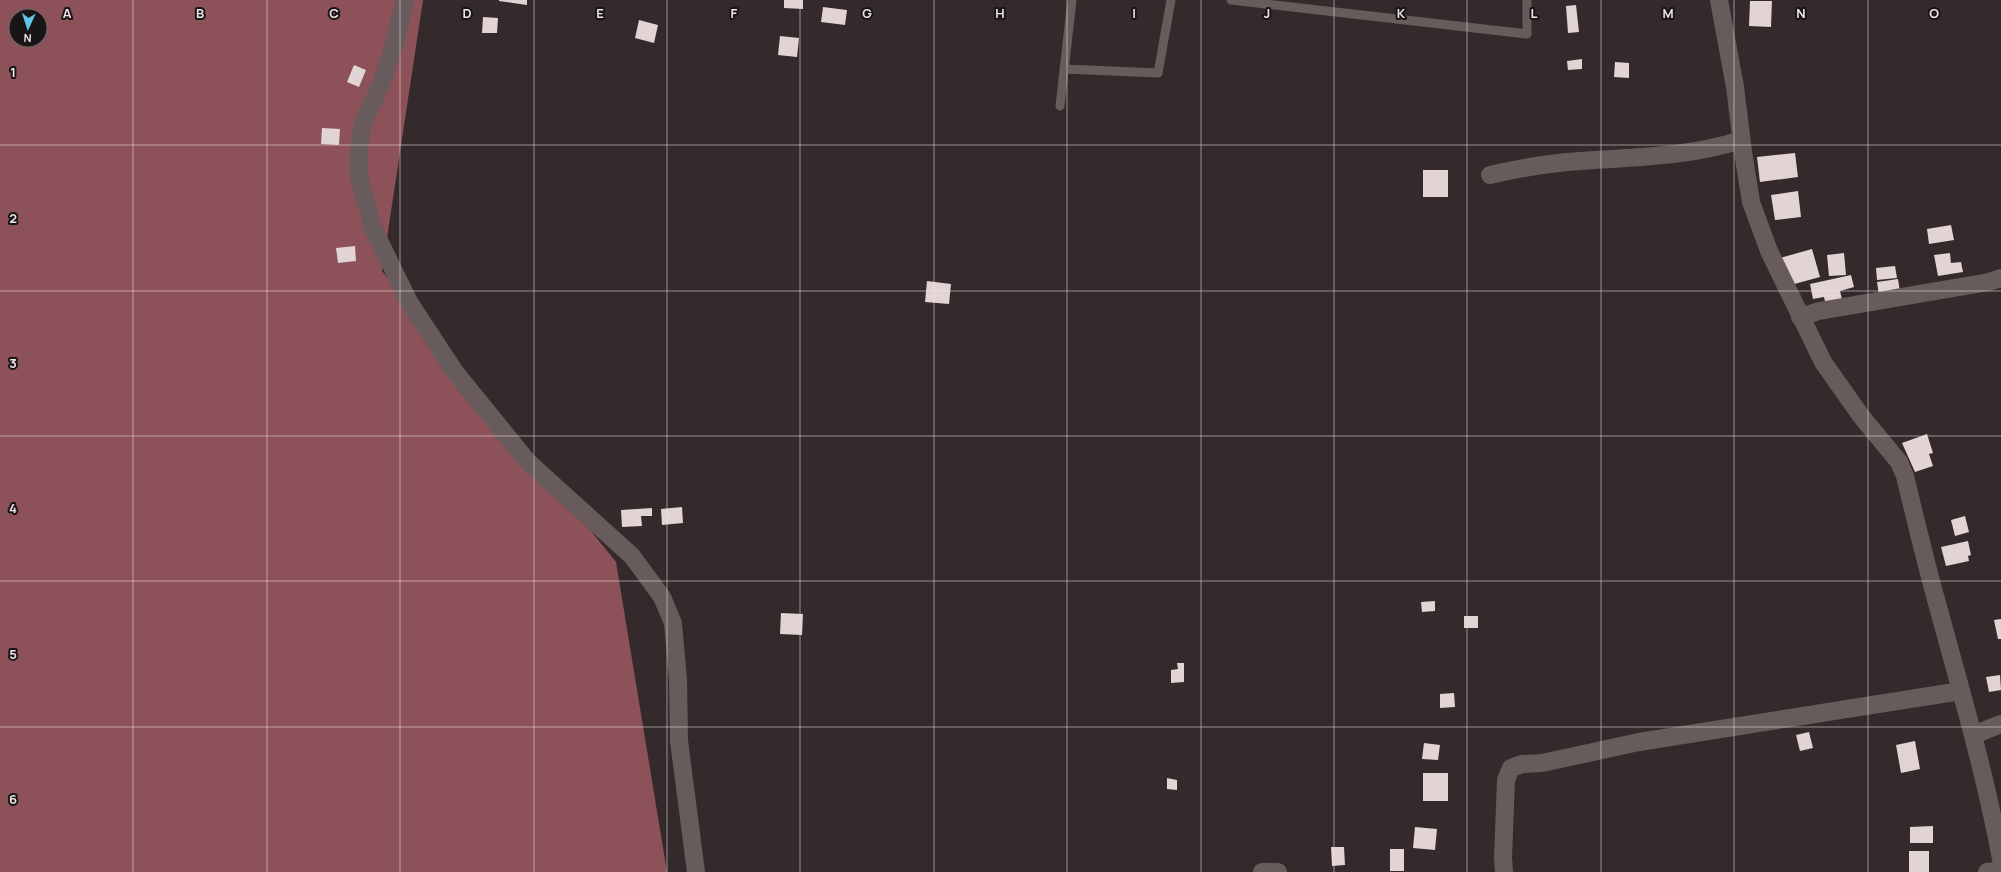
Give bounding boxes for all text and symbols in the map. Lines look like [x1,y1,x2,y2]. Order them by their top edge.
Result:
text: A [63,4,72,22]
text: B [196,4,204,22]
text: C [329,4,339,22]
text: D [462,4,472,22]
text: E [596,4,604,22]
text: F [731,4,738,22]
text: G [862,4,872,22]
text: H [995,4,1005,22]
text: I [1132,4,1136,22]
text: J [1264,4,1270,22]
text: K [1397,4,1406,22]
text: L [1531,4,1538,22]
text: M [1662,4,1674,22]
text: N [1796,4,1806,22]
text: O [1929,4,1939,22]
north arrow [8,8,48,48]
text: N [23,31,32,46]
text: 1 [10,63,16,81]
text: 2 [9,209,17,227]
text: 3 [9,354,17,372]
text: 4 [9,499,17,517]
text: 5 [9,645,17,663]
text: 6 [9,790,17,808]

